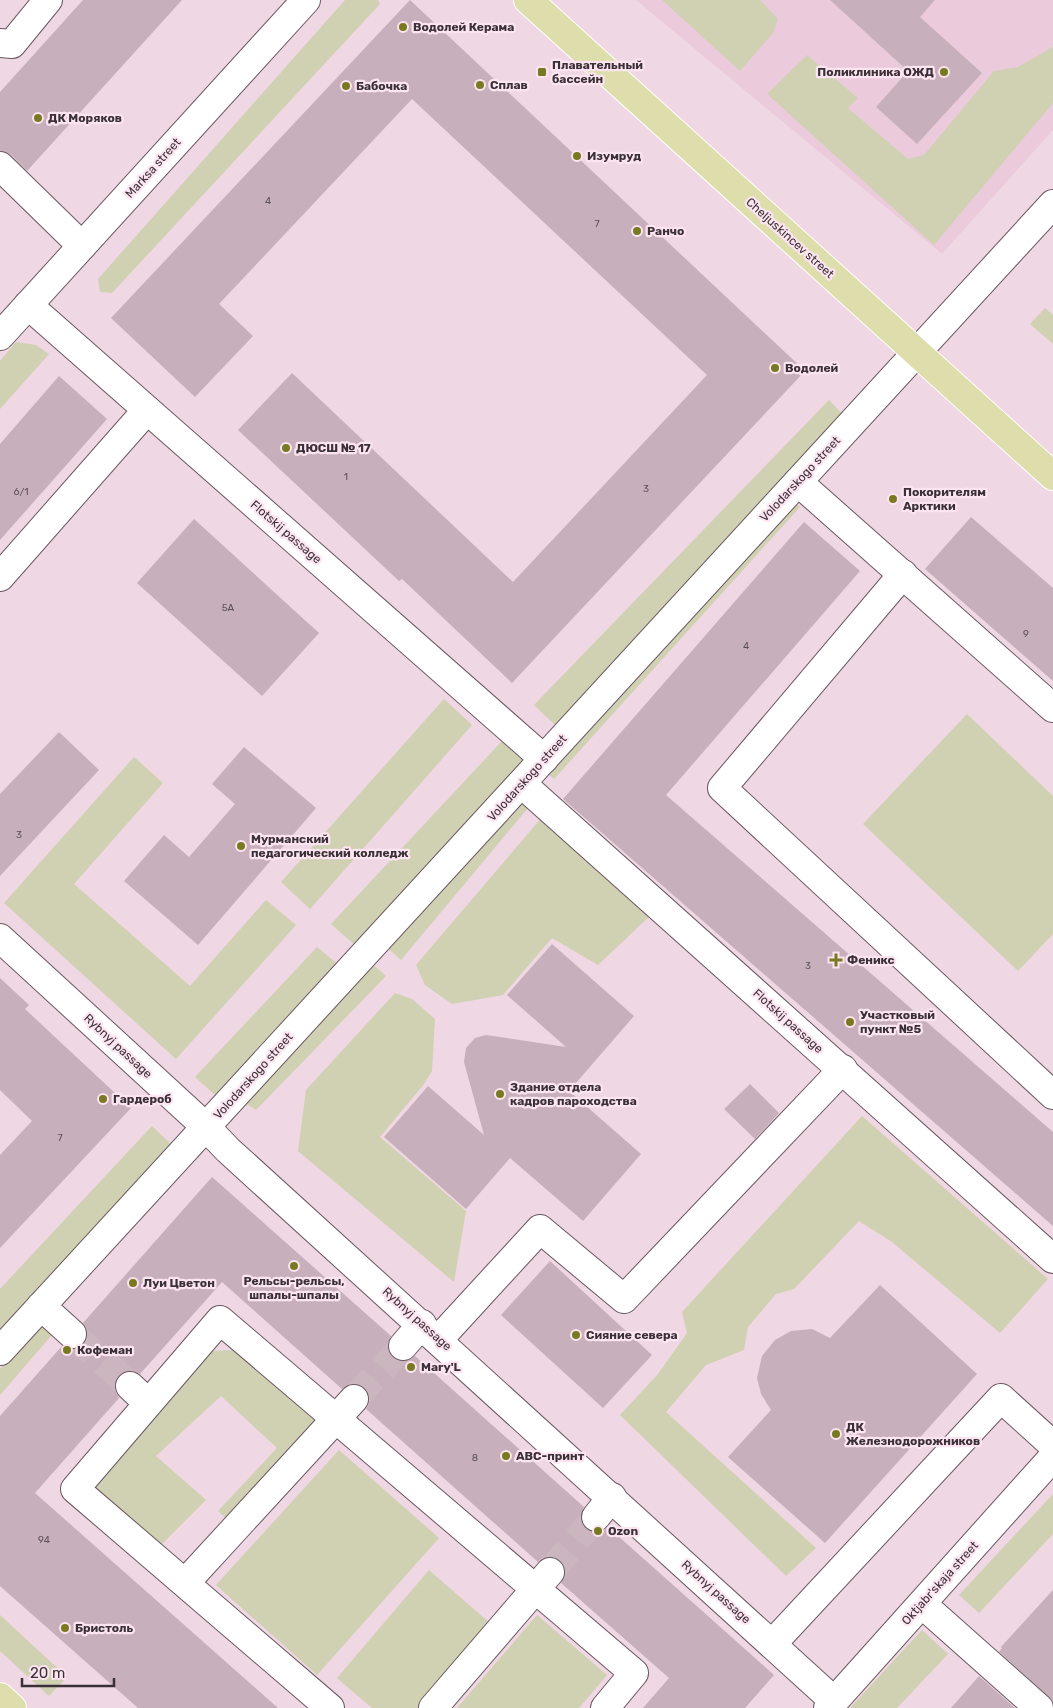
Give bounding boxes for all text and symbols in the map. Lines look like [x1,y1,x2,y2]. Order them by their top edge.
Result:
place label: Водолей Керама [413,20,514,34]
marker: Водолей Керама [397,21,409,33]
place label: Плавательный бассейн [552,58,643,86]
place label: Поликлиника ОЖД [817,65,934,79]
marker: Плавательный бассейн [536,66,548,78]
marker: Поликлиника ОЖД [938,66,950,78]
place label: Сплав [490,78,528,92]
place label: Бабочка [356,79,407,93]
marker: Сплав [474,79,486,91]
marker: Бабочка [340,80,352,92]
place label: ДК Моряков [48,111,122,125]
marker: ДК Моряков [32,112,44,124]
street label: Marksa street [122,135,184,201]
place label: Изумруд [587,149,641,163]
marker: Изумруд [571,150,583,162]
house number: 4 [265,195,271,207]
street label: Cheljuskincev street [743,195,837,281]
house number: 7 [594,218,600,230]
place label: Ранчо [647,224,684,238]
marker: Ранчо [631,225,643,237]
place label: Водолей [785,361,839,375]
marker: Водолей [769,362,781,374]
street label: Volodarskogo street [757,433,843,525]
place label: ДЮСШ № 17 [296,441,371,455]
marker: ДЮСШ № 17 [280,442,292,454]
house number: 1 [344,471,348,483]
house number: 3 [643,483,649,495]
place label: Покорителям Арктики [903,485,986,513]
house number: 6/1 [13,486,29,498]
marker: Покорителям Арктики [887,493,899,505]
street label: Flotskij passage [248,497,324,567]
house number: 5А [222,602,235,614]
house number: 9 [1023,628,1029,640]
house number: 4 [743,640,749,652]
street label: Volodarskogo street [484,732,570,824]
house number: 3 [16,829,22,841]
place label: Мурманский педагогический колледж [251,832,408,860]
marker: Мурманский педагогический колледж [235,840,247,852]
marker: Феникс [829,953,843,967]
place label: Феникс [847,953,895,967]
house number: 3 [805,960,811,972]
street label: Flotskij passage [750,986,826,1056]
place label: Участковый пункт №5 [860,1008,935,1036]
street label: Rybnyj passage [81,1011,155,1081]
marker: Участковый пункт №5 [844,1016,856,1028]
street label: Volodarskogo street [210,1030,296,1122]
place label: Здание отдела кадров пароходства [510,1080,637,1108]
marker: Здание отдела кадров пароходства [494,1088,506,1100]
place label: Гардероб [113,1092,172,1106]
marker: Гардероб [97,1093,109,1105]
house number: 7 [57,1132,63,1144]
marker: Рельсы-рельсы, шпалы-шпалы [288,1260,300,1272]
place label: Рельсы-рельсы, шпалы-шпалы [243,1274,345,1302]
place label: Луи Цветон [143,1276,215,1290]
marker: Луи Цветон [127,1277,139,1289]
street label: Rybnyj passage [380,1284,455,1354]
place label: Сияние севера [586,1328,678,1342]
marker: Сияние севера [570,1329,582,1341]
place label: Кофеман [77,1343,133,1357]
marker: Кофеман [61,1344,73,1356]
place label: Mary'L [421,1360,461,1374]
marker: Mary'L [405,1361,417,1373]
place label: ДК Железнодорожников [846,1420,980,1448]
marker: ДК Железнодорожников [830,1428,842,1440]
place label: АВС-принт [516,1449,585,1463]
marker: АВС-принт [500,1450,512,1462]
house number: 8 [472,1452,478,1464]
place label: Ozon [608,1524,638,1538]
marker: Ozon [592,1525,604,1537]
house number: 94 [38,1534,50,1546]
street label: Oktjabr'skaja street [899,1538,981,1628]
street label: Rybnyj passage [679,1557,754,1627]
place label: Бристоль [75,1621,134,1635]
marker: Бристоль [59,1622,71,1634]
scale bar [22,1656,115,1688]
text: 20 m [30,1664,65,1682]

